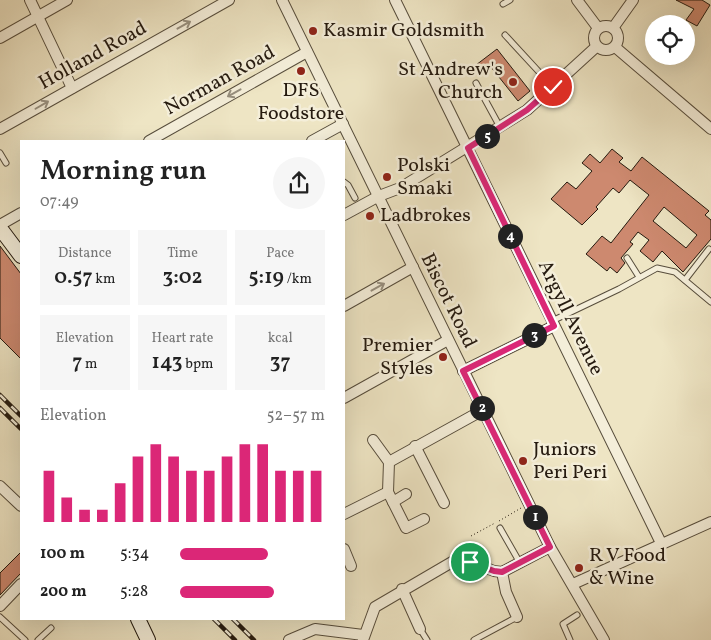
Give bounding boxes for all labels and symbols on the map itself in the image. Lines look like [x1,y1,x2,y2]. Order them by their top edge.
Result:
street label: Holland Road [34,15,152,97]
place label: Kasmir Goldsmith [323,17,485,45]
one-way arrow [176,20,191,30]
marker: Kasmir Goldsmith [307,25,319,37]
street label: Norman Road [160,39,280,123]
place label: St Andrew's Church [398,56,503,107]
marker: DFS Foodstore [295,65,307,77]
pin [532,66,574,108]
marker: St Andrew's Church [507,76,519,88]
place label: DFS Foodstore [258,77,344,128]
one-way arrow [228,89,242,99]
one-way arrow [35,100,50,110]
pin: 5 [474,124,500,148]
place label: Polski Smaki [397,152,453,203]
marker: Polski Smaki [381,171,393,183]
place label: Ladbrokes [380,202,471,230]
marker: Ladbrokes [364,210,376,222]
pin: 4 [498,224,522,248]
street label: Biscot Road [413,249,483,353]
street label: Argyll Avenue [530,256,610,380]
one-way arrow [371,282,386,292]
pin: 3 [522,322,546,348]
place label: Premier Styles [362,332,433,383]
marker: Premier Styles [437,351,449,363]
pin: 2 [470,396,494,420]
place label: Juniors Peri Peri [533,436,607,487]
marker: Juniors Peri Peri [517,455,529,467]
pin: 1 [522,504,548,530]
pin [449,541,491,583]
place label: R V Food & Wine [589,542,666,593]
marker: R V Food & Wine [573,562,585,574]

